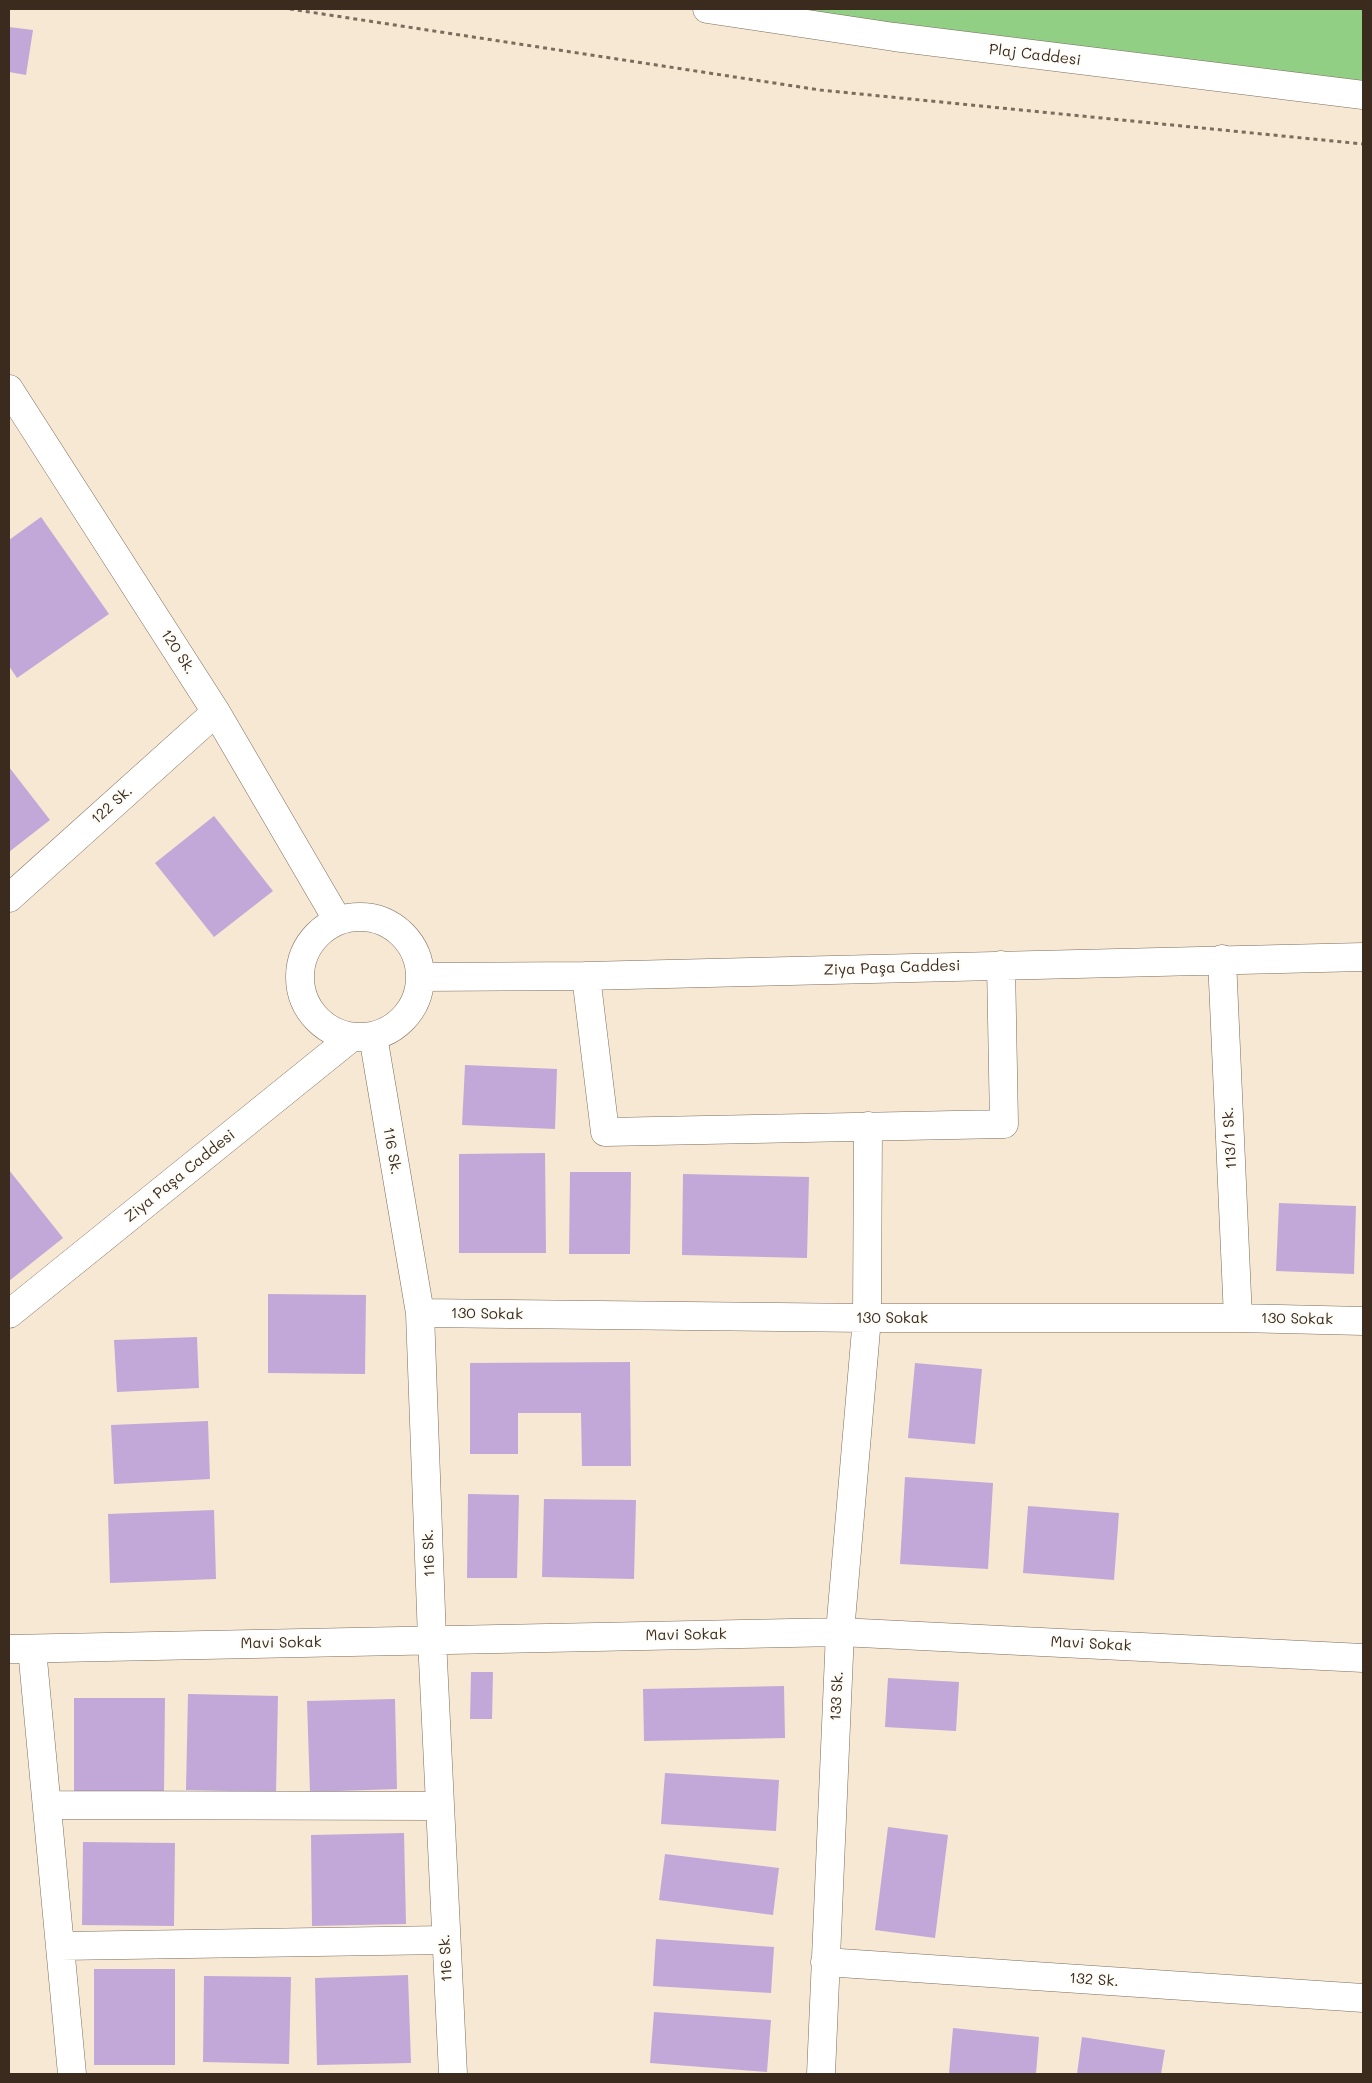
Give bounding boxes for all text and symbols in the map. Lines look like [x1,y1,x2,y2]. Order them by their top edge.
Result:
street label: Plaj Caddesi [988,40,1082,70]
street label: 120 Sk. [157,626,199,678]
street label: 122 Sk. [88,782,136,828]
street label: Ziya Paşa Caddesi [823,957,961,979]
street label: 113/1 Sk. [1219,1106,1241,1170]
street label: Ziya Paşa Caddesi [121,1126,239,1226]
street label: 116 Sk. [379,1126,405,1176]
street label: 130 Sokak [451,1304,523,1324]
street label: 130 Sokak [856,1309,928,1327]
street label: 130 Sokak [1261,1309,1333,1329]
street label: 116 Sk. [419,1529,439,1577]
street label: Mavi Sokak [645,1625,727,1645]
street label: Mavi Sokak [240,1633,322,1653]
street label: Mavi Sokak [1050,1633,1132,1655]
street label: 133 Sk. [827,1671,847,1721]
street label: 116 Sk. [436,1934,456,1982]
street label: 132 Sk. [1069,1969,1119,1991]

